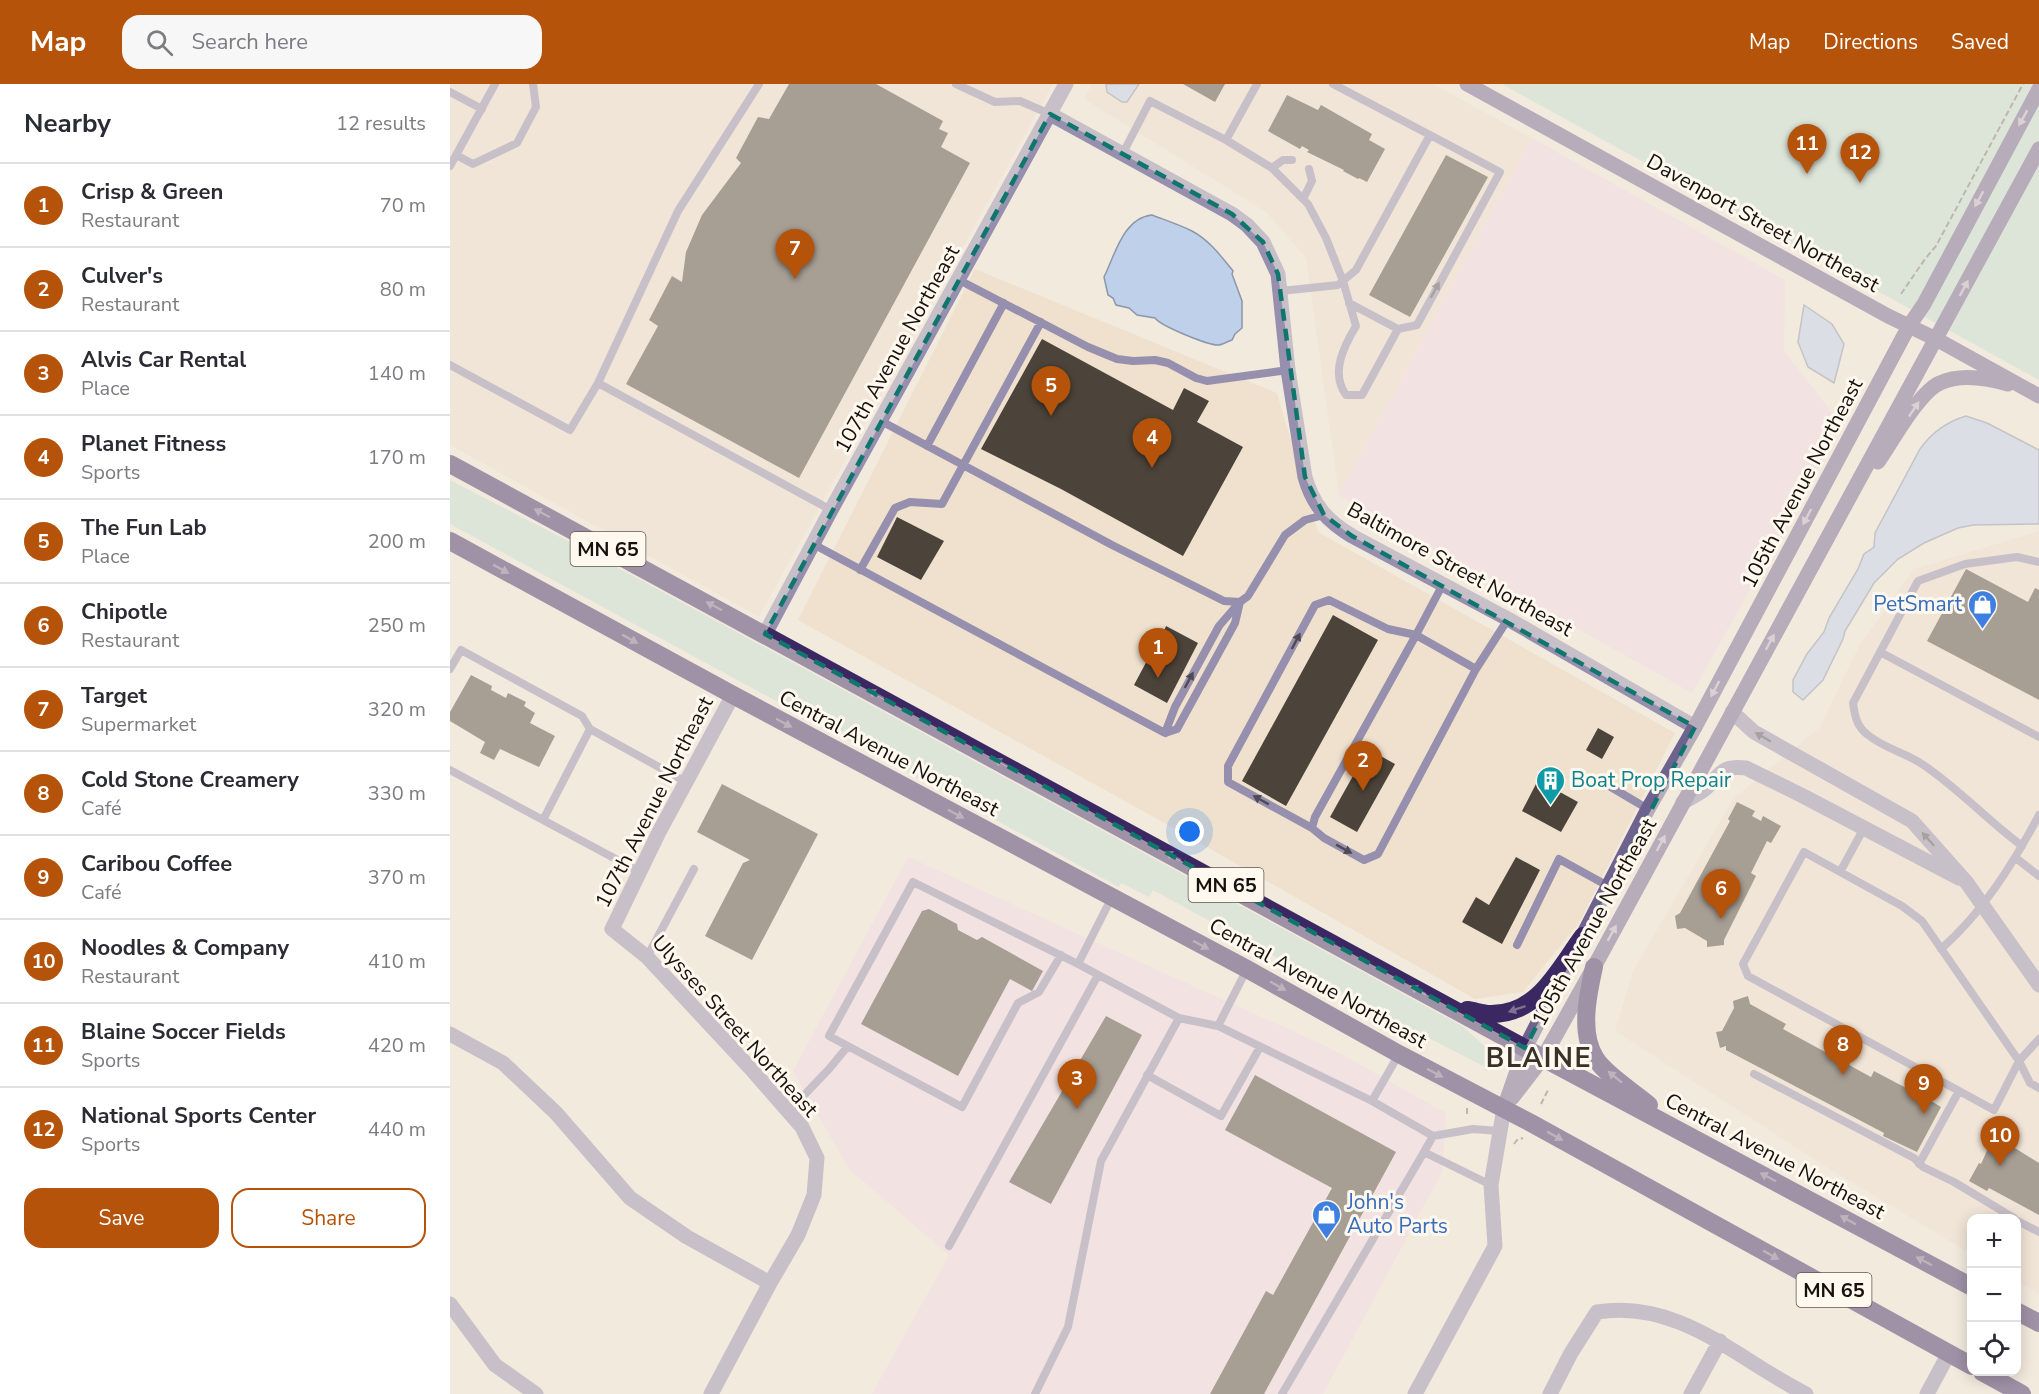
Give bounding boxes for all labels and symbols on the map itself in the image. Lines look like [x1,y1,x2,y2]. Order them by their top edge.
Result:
one-way arrow [2018,110,2028,127]
pin: 11 [1788,124,1826,174]
pin: 12 [1840,134,1880,183]
street label: Davenport Street Northeast [1642,147,1885,299]
one-way arrow [1974,191,1984,208]
pin: 7 [776,230,814,279]
street label: 107th Avenue Northeast [828,240,966,458]
one-way arrow [1959,279,1969,296]
one-way arrow [1430,282,1441,298]
pin: 5 [1032,366,1070,416]
street label: 105th Avenue Northeast [1735,373,1869,593]
one-way arrow [1908,401,1919,417]
pin: 4 [1132,418,1172,468]
street label: Baltimore Street Northeast [1342,495,1578,643]
one-way arrow [534,508,551,518]
one-way arrow [1802,509,1812,526]
road number: MN 65 [570,532,645,566]
one-way arrow [493,564,510,574]
shop icon: PetSmart [1967,588,1999,630]
place label: PetSmart [1873,590,1963,618]
one-way arrow [705,601,722,611]
pin: 1 [1138,628,1178,678]
one-way arrow [1291,632,1301,649]
one-way arrow [622,634,639,644]
one-way arrow [1765,634,1775,651]
one-way arrow [1185,672,1194,689]
one-way arrow [1710,681,1720,698]
street label: Central Avenue Northeast [774,683,1004,823]
one-way arrow [868,689,885,699]
street label: 107th Avenue Northeast [589,691,720,912]
one-way arrow [776,718,793,728]
one-way arrow [1754,732,1771,742]
pin: 2 [1344,742,1382,791]
one-way arrow [993,758,1010,768]
building icon: Boat Prop Repair [1534,764,1566,806]
place label: Boat Prop Repair [1571,766,1732,794]
one-way arrow [1252,795,1269,805]
one-way arrow [948,810,965,819]
street label: 105th Avenue Northeast [1525,813,1663,1031]
your location [1175,817,1204,846]
one-way arrow [1922,832,1935,847]
one-way arrow [1656,835,1666,852]
one-way arrow [1335,844,1352,854]
one-way arrow [1165,851,1182,861]
road number: MN 65 [1188,868,1264,902]
pin: 6 [1702,870,1740,919]
street label: Central Avenue Northeast [1204,911,1433,1055]
one-way arrow [1607,925,1617,942]
street label: Ulysses Street Northeast [646,929,825,1123]
one-way arrow [1193,940,1210,950]
one-way arrow [1269,981,1286,991]
one-way arrow [1410,985,1427,995]
one-way arrow [1508,1005,1526,1015]
pin: 8 [1824,1026,1862,1075]
district label: BLAINE [1486,1040,1592,1077]
pin: 3 [1058,1060,1096,1109]
pin: 9 [1904,1064,1944,1114]
one-way arrow [1427,1068,1444,1078]
one-way arrow [1608,1071,1623,1084]
street label: Central Avenue Northeast [1660,1086,1890,1226]
pin: 10 [1980,1116,2020,1166]
one-way arrow [1547,1131,1564,1141]
one-way arrow [1759,1172,1776,1182]
place label: John's Auto Parts [1346,1188,1448,1240]
shop icon: John's Auto Parts [1310,1198,1342,1240]
one-way arrow [1839,1215,1856,1225]
one-way arrow [1762,1250,1779,1260]
one-way arrow [1915,1256,1932,1266]
road number: MN 65 [1796,1273,1872,1307]

